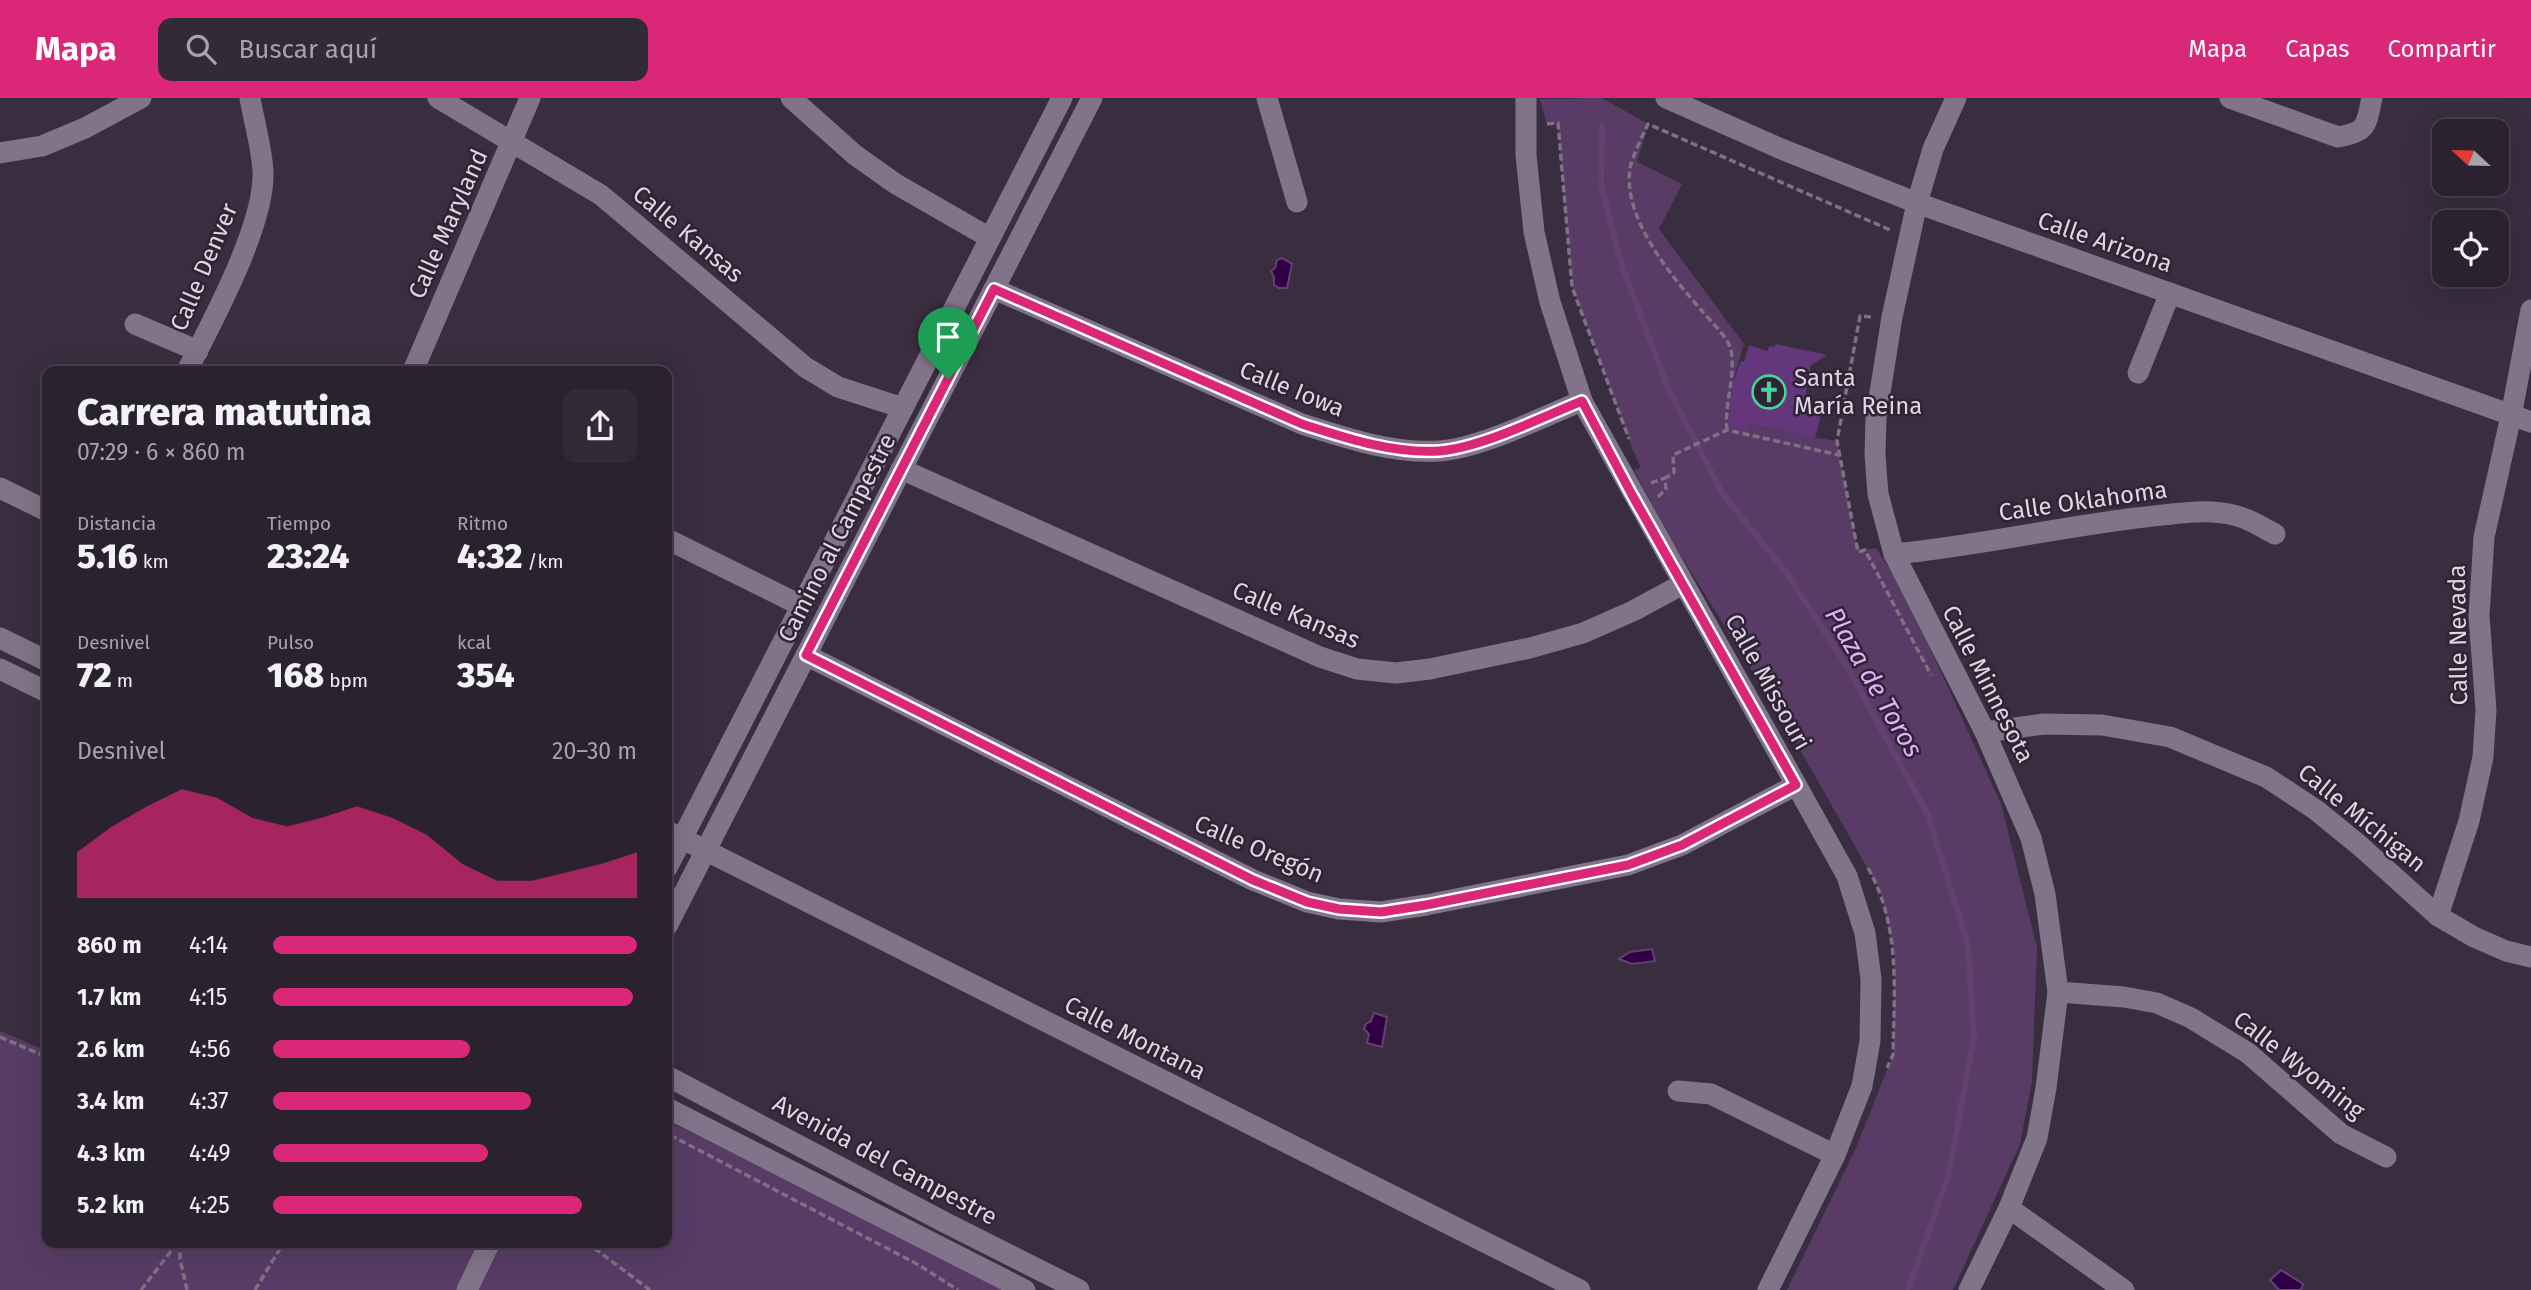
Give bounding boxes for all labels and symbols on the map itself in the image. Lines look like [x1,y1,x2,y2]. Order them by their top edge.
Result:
north arrow [2432,119,2510,196]
street label: Calle Maryland [403,145,493,303]
street label: Calle Kansas [627,180,749,288]
street label: Calle Denver [165,198,244,335]
street label: Calle Arizona [2034,206,2176,278]
pin [918,307,978,379]
street label: Calle Iowa [1236,355,1348,423]
place label: Santa María Reina [1794,364,1922,420]
church icon: Santa María Reina [1750,373,1788,411]
street label: Camino al Campestre [772,429,902,647]
street label: Calle Oklahoma [1997,475,2169,527]
street label: Calle Nevada [2443,564,2473,706]
street label: Calle Kansas [1228,576,1364,654]
street label: Calle Minnesota [1936,601,2040,767]
water label: Plaza de Toros [1818,602,1929,763]
street label: Calle Missouri [1719,609,1817,755]
street label: Calle Míchigan [2292,758,2432,878]
street label: Calle Oregón [1190,809,1328,889]
street label: Calle Montana [1060,990,1210,1086]
street label: Calle Wyoming [2228,1005,2371,1125]
street label: Avenida del Campestre [768,1089,1002,1231]

